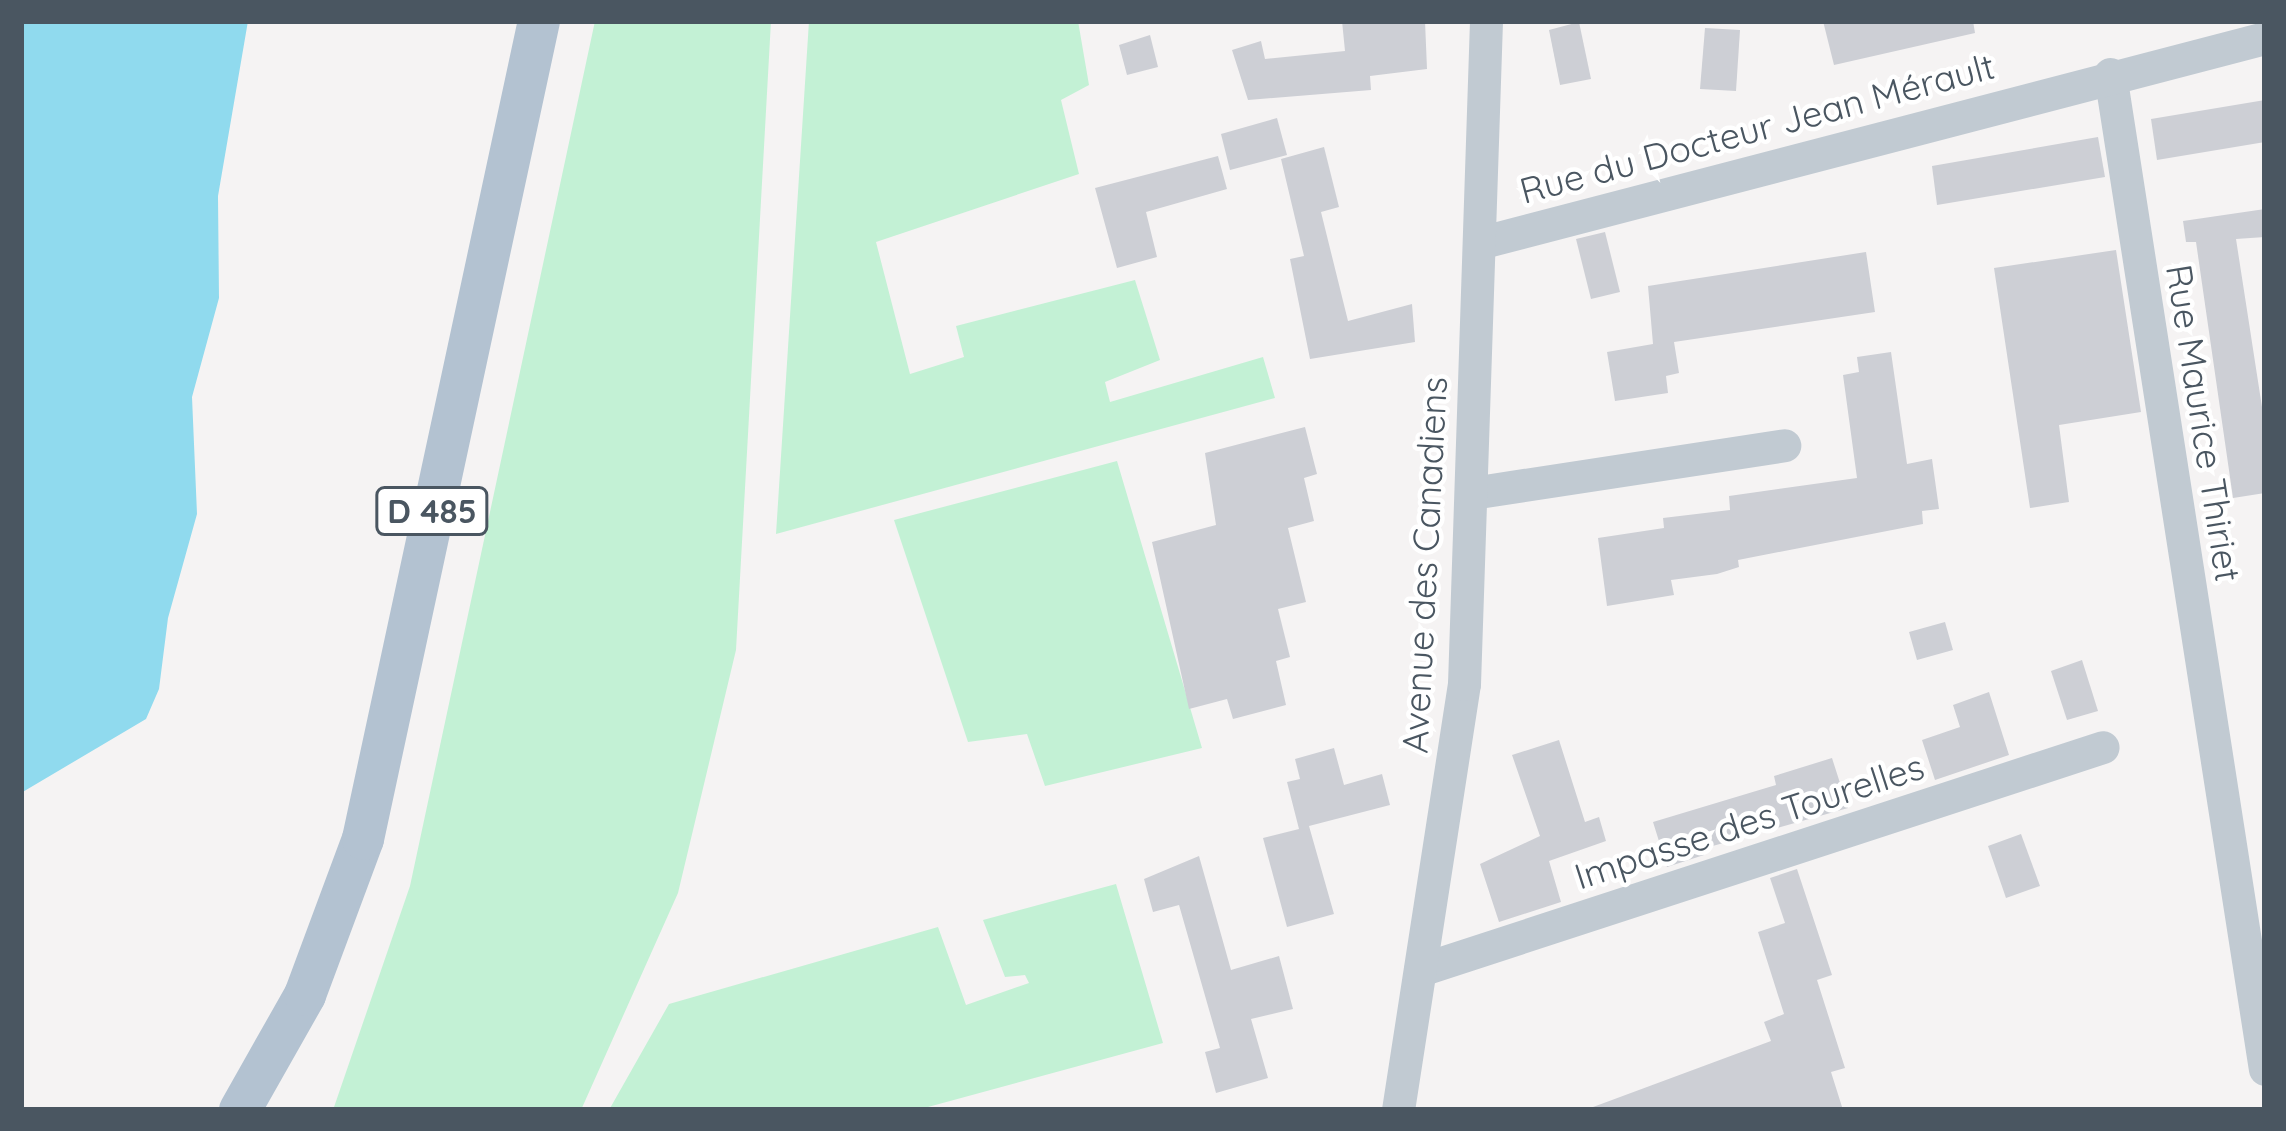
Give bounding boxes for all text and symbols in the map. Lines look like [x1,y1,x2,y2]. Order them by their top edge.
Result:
street label: Rue du Docteur Jean Mérault [1515,44,1999,212]
street label: Rue Maurice Thiriet [2158,261,2250,585]
street label: Avenue des Canadiens [1393,375,1455,755]
road number: D 485 [375,484,489,538]
street label: Impasse des Tourelles [1569,744,1929,898]

